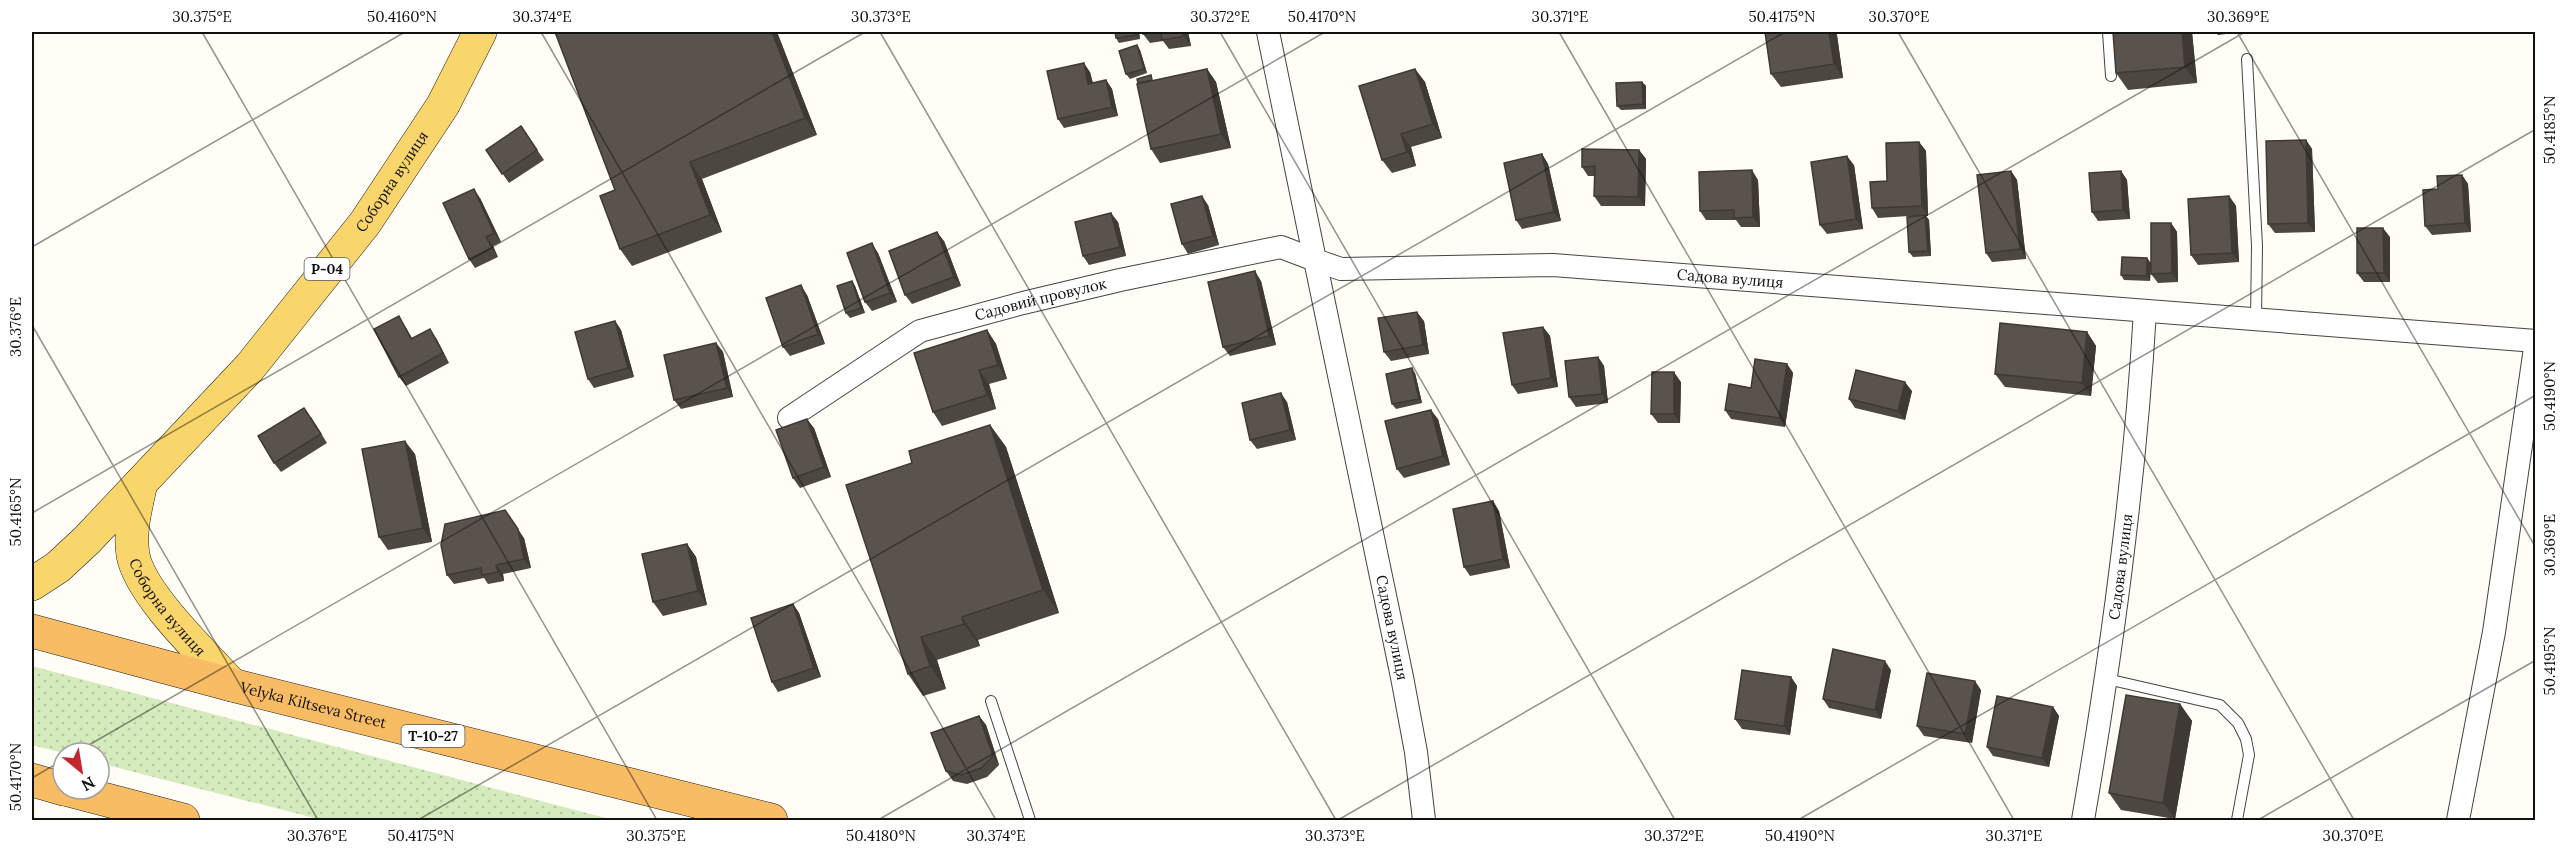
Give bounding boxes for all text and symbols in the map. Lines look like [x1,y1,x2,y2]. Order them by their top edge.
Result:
text: 30.375°E [172,7,232,26]
text: 50.4160°N [367,7,437,26]
text: 30.374°E [512,7,572,26]
text: 30.373°E [851,7,911,26]
text: 30.372°E [1190,7,1250,26]
text: 50.4170°N [1288,7,1356,26]
text: 30.371°E [1532,7,1588,26]
text: 50.4175°N [1748,7,1816,26]
text: 30.370°E [1869,7,1929,26]
text: 30.369°E [2207,7,2269,26]
text: 50.4185°N [2540,96,2559,164]
street label: Соборна вулиця [351,127,432,236]
road number: Р-04 [304,258,350,280]
street label: Садова вулиця [1676,265,1784,292]
street label: Садовий провулок [973,274,1108,325]
text: 30.376°E [6,297,25,357]
text: 50.4190°N [2540,361,2559,431]
text: 50.4165°N [6,478,25,546]
street label: Садова вулиця [2104,513,2136,621]
text: 30.369°E [2540,514,2559,576]
street label: Соборна вулиця [125,556,210,660]
street label: Садова вулиця [1372,573,1412,682]
text: 50.4195°N [2540,627,2559,695]
street label: Velyka Kiltseva Street [237,677,389,732]
road number: Т-10-27 [402,725,464,747]
north arrow [51,741,111,801]
text: 50.4170°N [6,743,25,811]
text: N [78,772,99,796]
text: 30.376°E [287,826,347,845]
text: 50.4175°N [387,826,455,845]
text: 30.375°E [626,826,686,845]
text: 50.4180°N [846,826,916,845]
text: 30.374°E [966,826,1026,845]
text: 30.373°E [1305,826,1365,845]
text: 30.372°E [1644,826,1704,845]
text: 50.4190°N [1765,826,1835,845]
text: 30.371°E [1986,826,2042,845]
text: 30.370°E [2323,826,2383,845]

